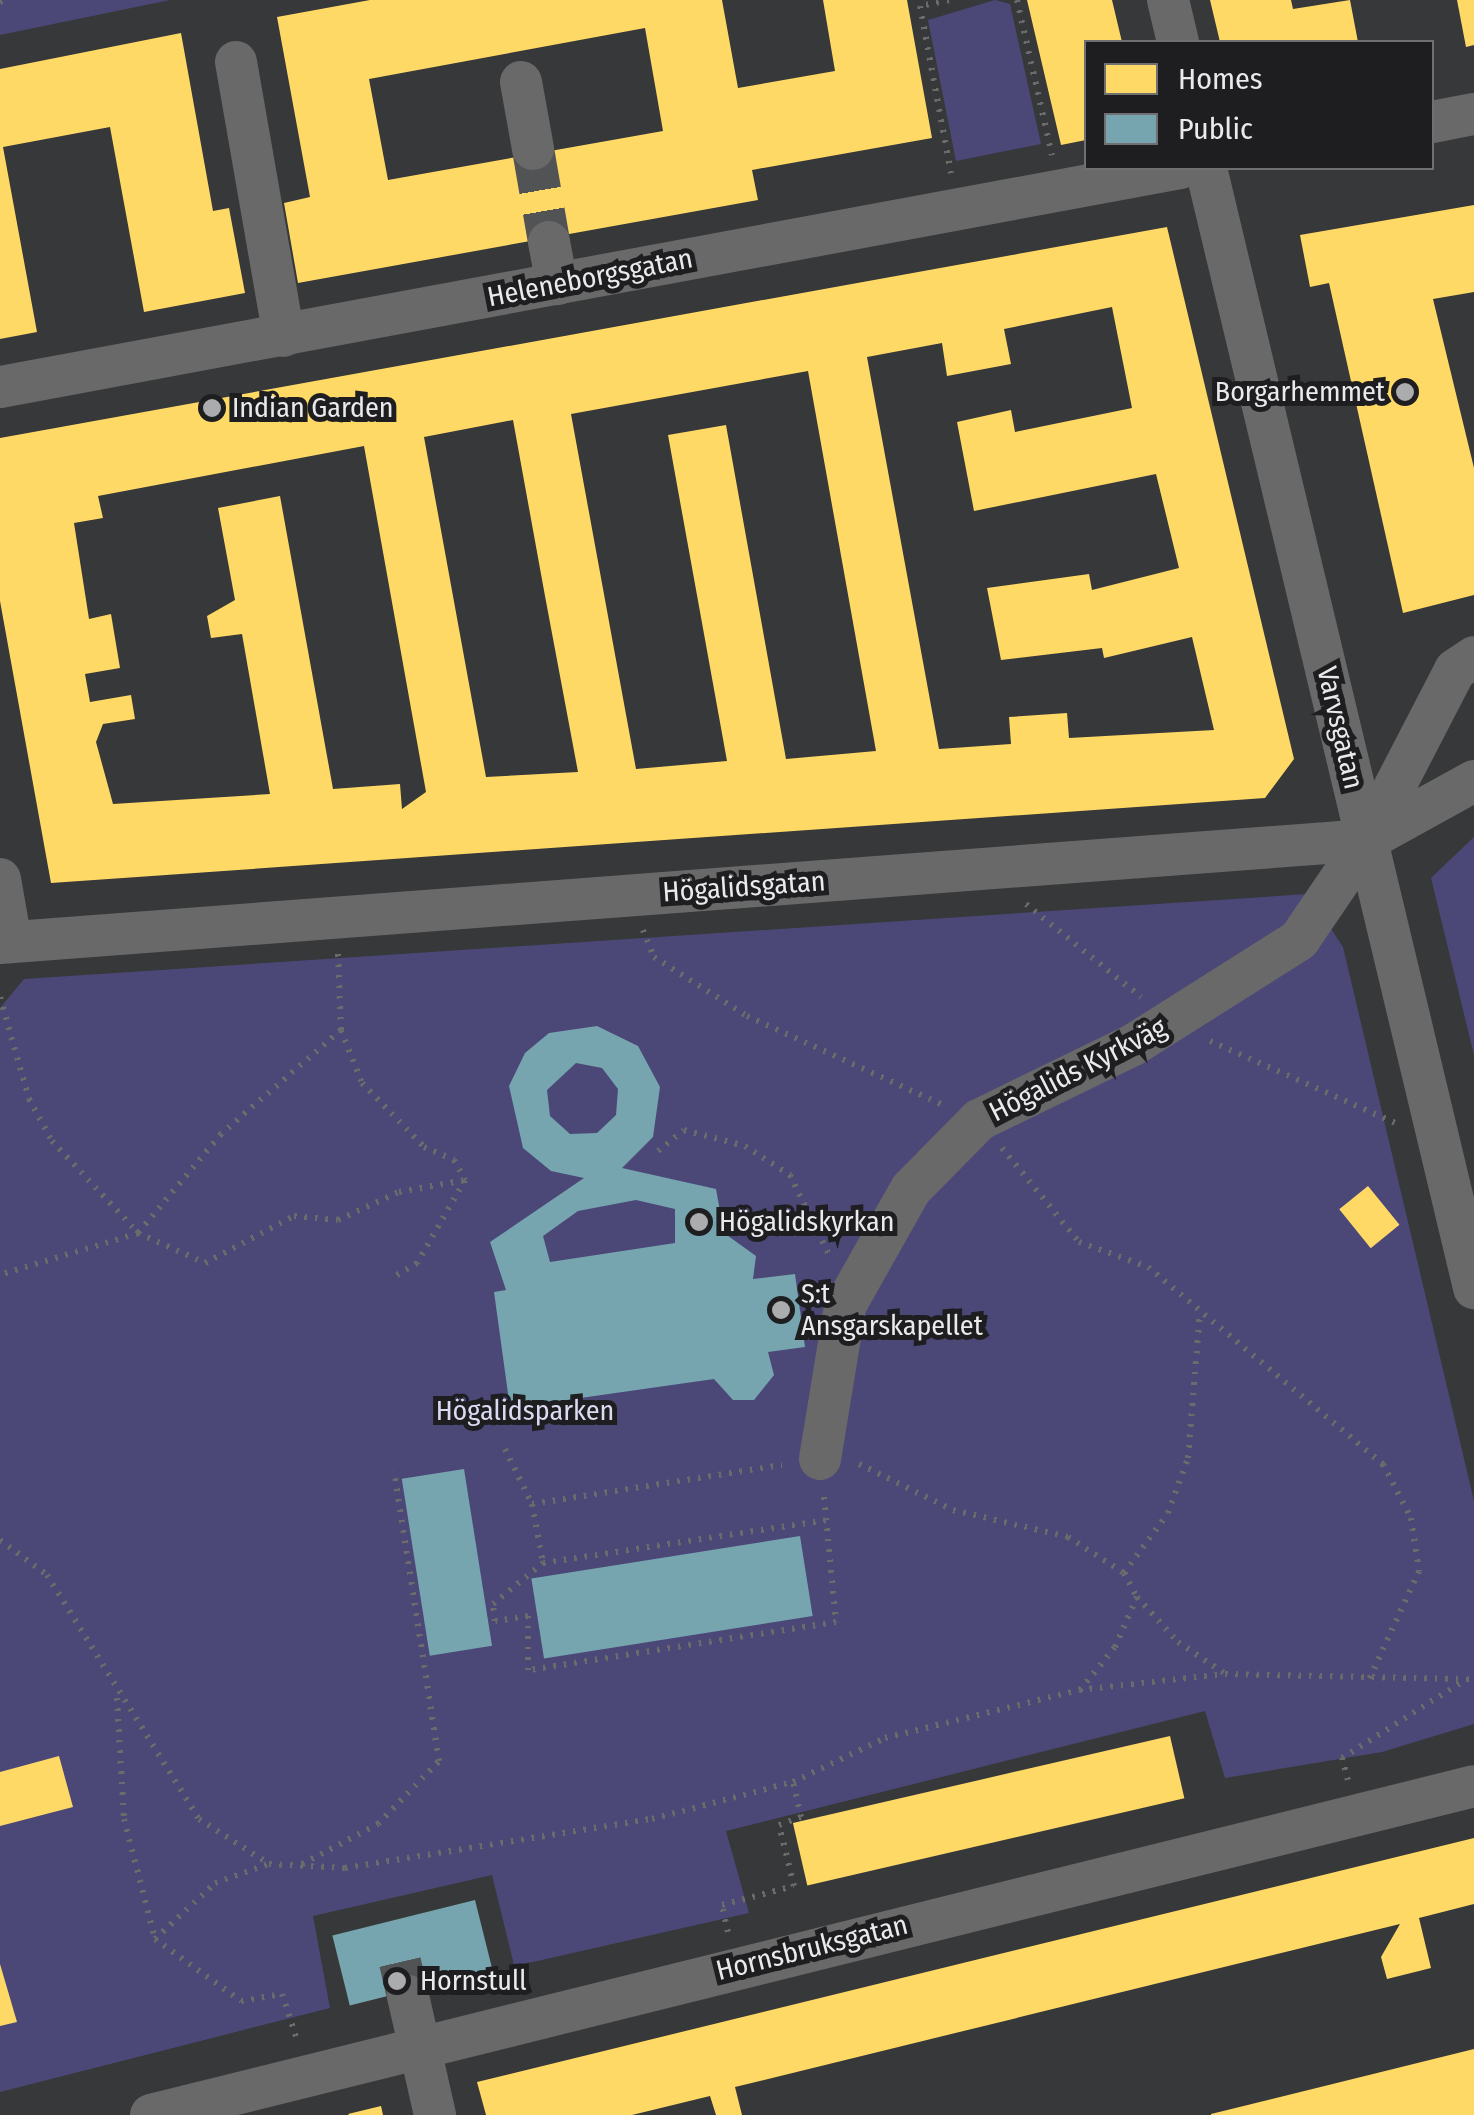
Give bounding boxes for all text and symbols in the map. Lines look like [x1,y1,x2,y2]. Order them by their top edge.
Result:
legend [1084,40,1434,170]
text: Homes [1178,61,1263,97]
text: Public [1178,111,1253,147]
street label: Heleneborgsgatan [485,242,695,314]
place label: Borgarhemmet [1215,375,1385,409]
marker: Borgarhemmet [1394,381,1416,403]
place label: Indian Garden [232,391,394,425]
marker: Indian Garden [201,397,223,419]
street label: Varvsgatan [1310,664,1370,792]
street label: Högalidsgatan [662,865,826,909]
street label: Högalids Kyrkväg [984,1011,1172,1129]
place label: Högalidskyrkan [719,1205,895,1239]
marker: Högalidskyrkan [688,1211,710,1233]
place label: S:t Ansgarskapellet [801,1277,983,1343]
marker: S:t Ansgarskapellet [770,1299,792,1321]
park label: Högalidsparken [436,1394,614,1428]
street label: Hornsbruksgatan [713,1908,911,1988]
place label: Hornstull [420,1964,527,1998]
marker: Hornstull [384,1968,410,1994]

